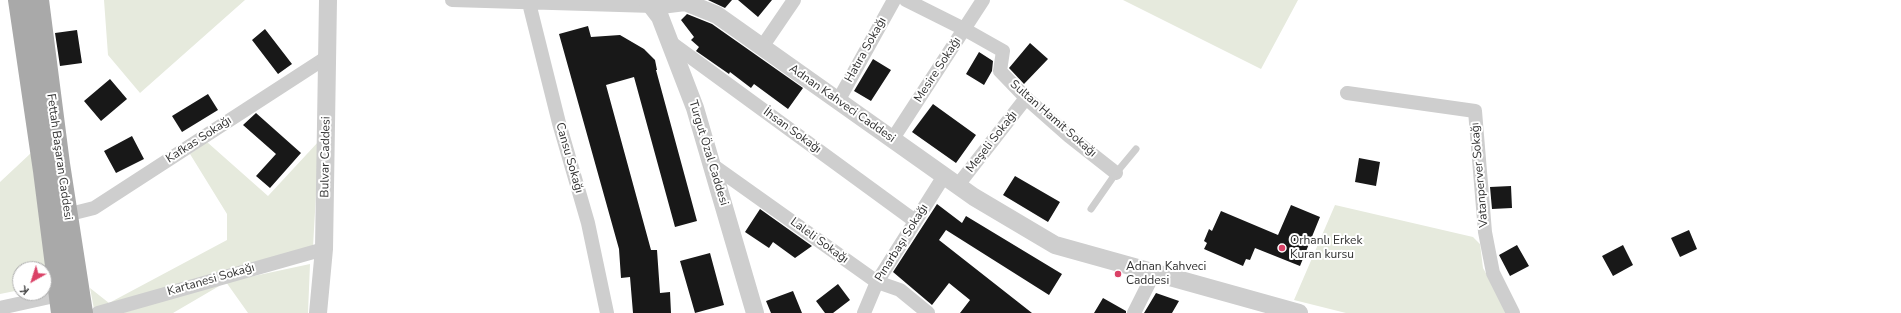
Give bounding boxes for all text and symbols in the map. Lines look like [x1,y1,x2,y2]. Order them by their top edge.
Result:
street label: Hatıra Sokağı [842,15,890,85]
street label: Mesire Sokağı [912,35,964,105]
street label: Adnan Kahveci Caddesi [786,62,898,146]
street label: Sultan Hamit Sokağı [1007,77,1099,161]
street label: Fettah Başaran Caddesi [43,93,75,221]
street label: Turgut Özal Caddesi [685,99,731,207]
street label: İhsan Sokağı [760,105,824,157]
street label: Meşeli Sokağı [963,108,1021,176]
street label: Kafkas Sokağı [164,113,234,167]
street label: Bulvar Caddesi [318,116,334,198]
street label: Cansu Sokağı [552,121,586,195]
street label: Vatanperver Sokağı [1468,122,1492,228]
street label: Pınarbaşı Sokağı [872,201,932,285]
street label: Laleli Sokağı [787,215,851,267]
place label: Orhanlı Erkek Kuran kursu [1290,234,1362,262]
marker: Orhanlı Erkek Kuran kursu [1277,243,1287,253]
place label: Adnan Kahveci Caddesi [1126,260,1206,288]
north arrow [12,261,52,301]
street label: Kartanesi Sokağı [166,261,256,299]
marker: Adnan Kahveci Caddesi [1113,269,1123,279]
text: K [17,282,32,298]

